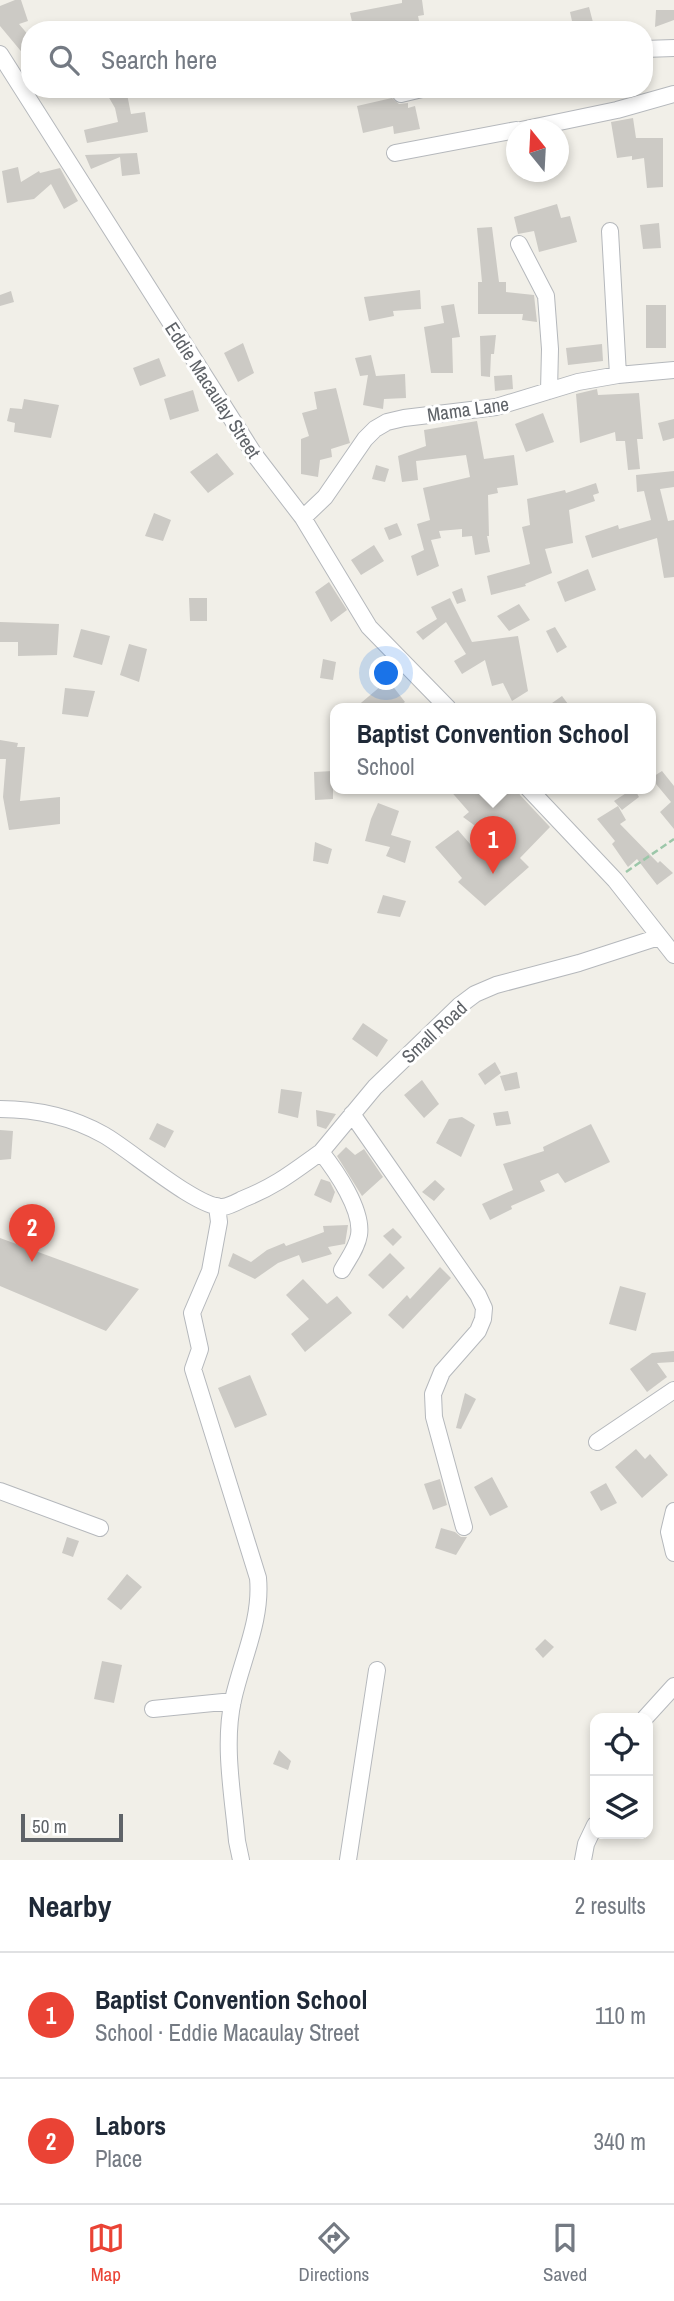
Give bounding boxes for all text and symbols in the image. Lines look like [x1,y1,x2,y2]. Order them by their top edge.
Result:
search box [21,21,653,98]
icon: search [45,41,83,79]
text: Search here [101,42,217,77]
north arrow [506,119,569,182]
street label: Eddie Macaulay Street [159,317,267,464]
street label: Mama Lane [425,390,511,428]
your location [369,656,403,690]
popup [330,703,656,794]
text: Baptist Convention School [357,716,629,751]
text: School [357,751,414,782]
pin: 1 [470,816,516,874]
street label: Small Road [396,995,472,1069]
pin: 2 [9,1204,55,1262]
map controls [590,1713,653,1839]
button: locate [590,1713,653,1776]
button: layers [590,1776,653,1839]
scale bar [21,1811,122,1843]
text: 50 m [32,1813,67,1839]
text: Nearby [28,1886,111,1926]
text: 2 results [575,1890,646,1921]
text: Baptist Convention School [95,1982,367,2017]
text: 1 [46,2000,56,2031]
text: 110 m [595,2000,646,2031]
text: School · Eddie Macaulay Street [95,2017,359,2048]
text: Labors [95,2108,166,2143]
text: 2 [46,2126,56,2157]
text: 340 m [594,2126,646,2157]
text: Place [95,2143,142,2174]
tab: Map [87,2219,125,2287]
tab: Directions [298,2219,369,2287]
tab: Saved [543,2219,587,2287]

